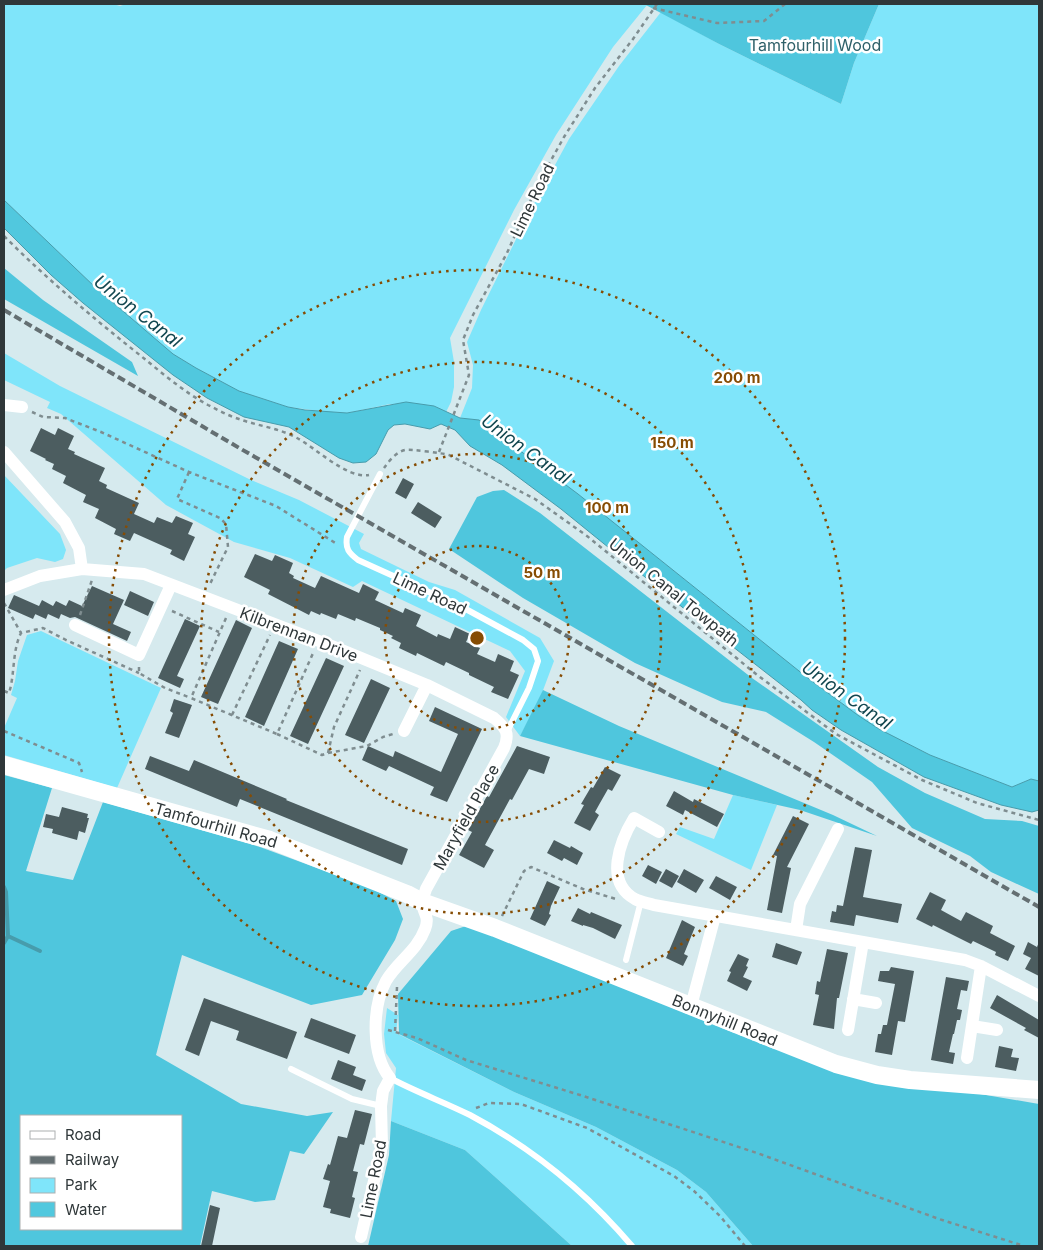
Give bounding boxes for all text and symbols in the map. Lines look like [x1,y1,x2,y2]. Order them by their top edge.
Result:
park label: Tamfourhill Wood [749,35,881,55]
street label: Lime Road [506,160,558,240]
water label: Union Canal [90,270,186,352]
text: 200 m [714,368,760,387]
water label: Union Canal [477,410,575,489]
text: 150 m [650,433,694,452]
text: 100 m [585,498,629,517]
street label: Union Canal Towpath [605,533,743,651]
text: 50 m [524,563,560,582]
street label: Lime Road [390,567,470,619]
street label: Kilbrennan Drive [237,602,361,666]
centre of rings [468,629,486,647]
water label: Union Canal [798,656,897,734]
street label: Maryfield Place [429,761,503,873]
street label: Tamfourhill Road [152,798,280,852]
street label: Bonnyhill Road [669,990,781,1050]
legend [20,1115,182,1230]
text: Road [65,1125,101,1144]
street label: Lime Road [356,1138,390,1220]
text: Railway [65,1150,120,1169]
text: Park [65,1175,98,1194]
text: Water [65,1200,107,1219]

